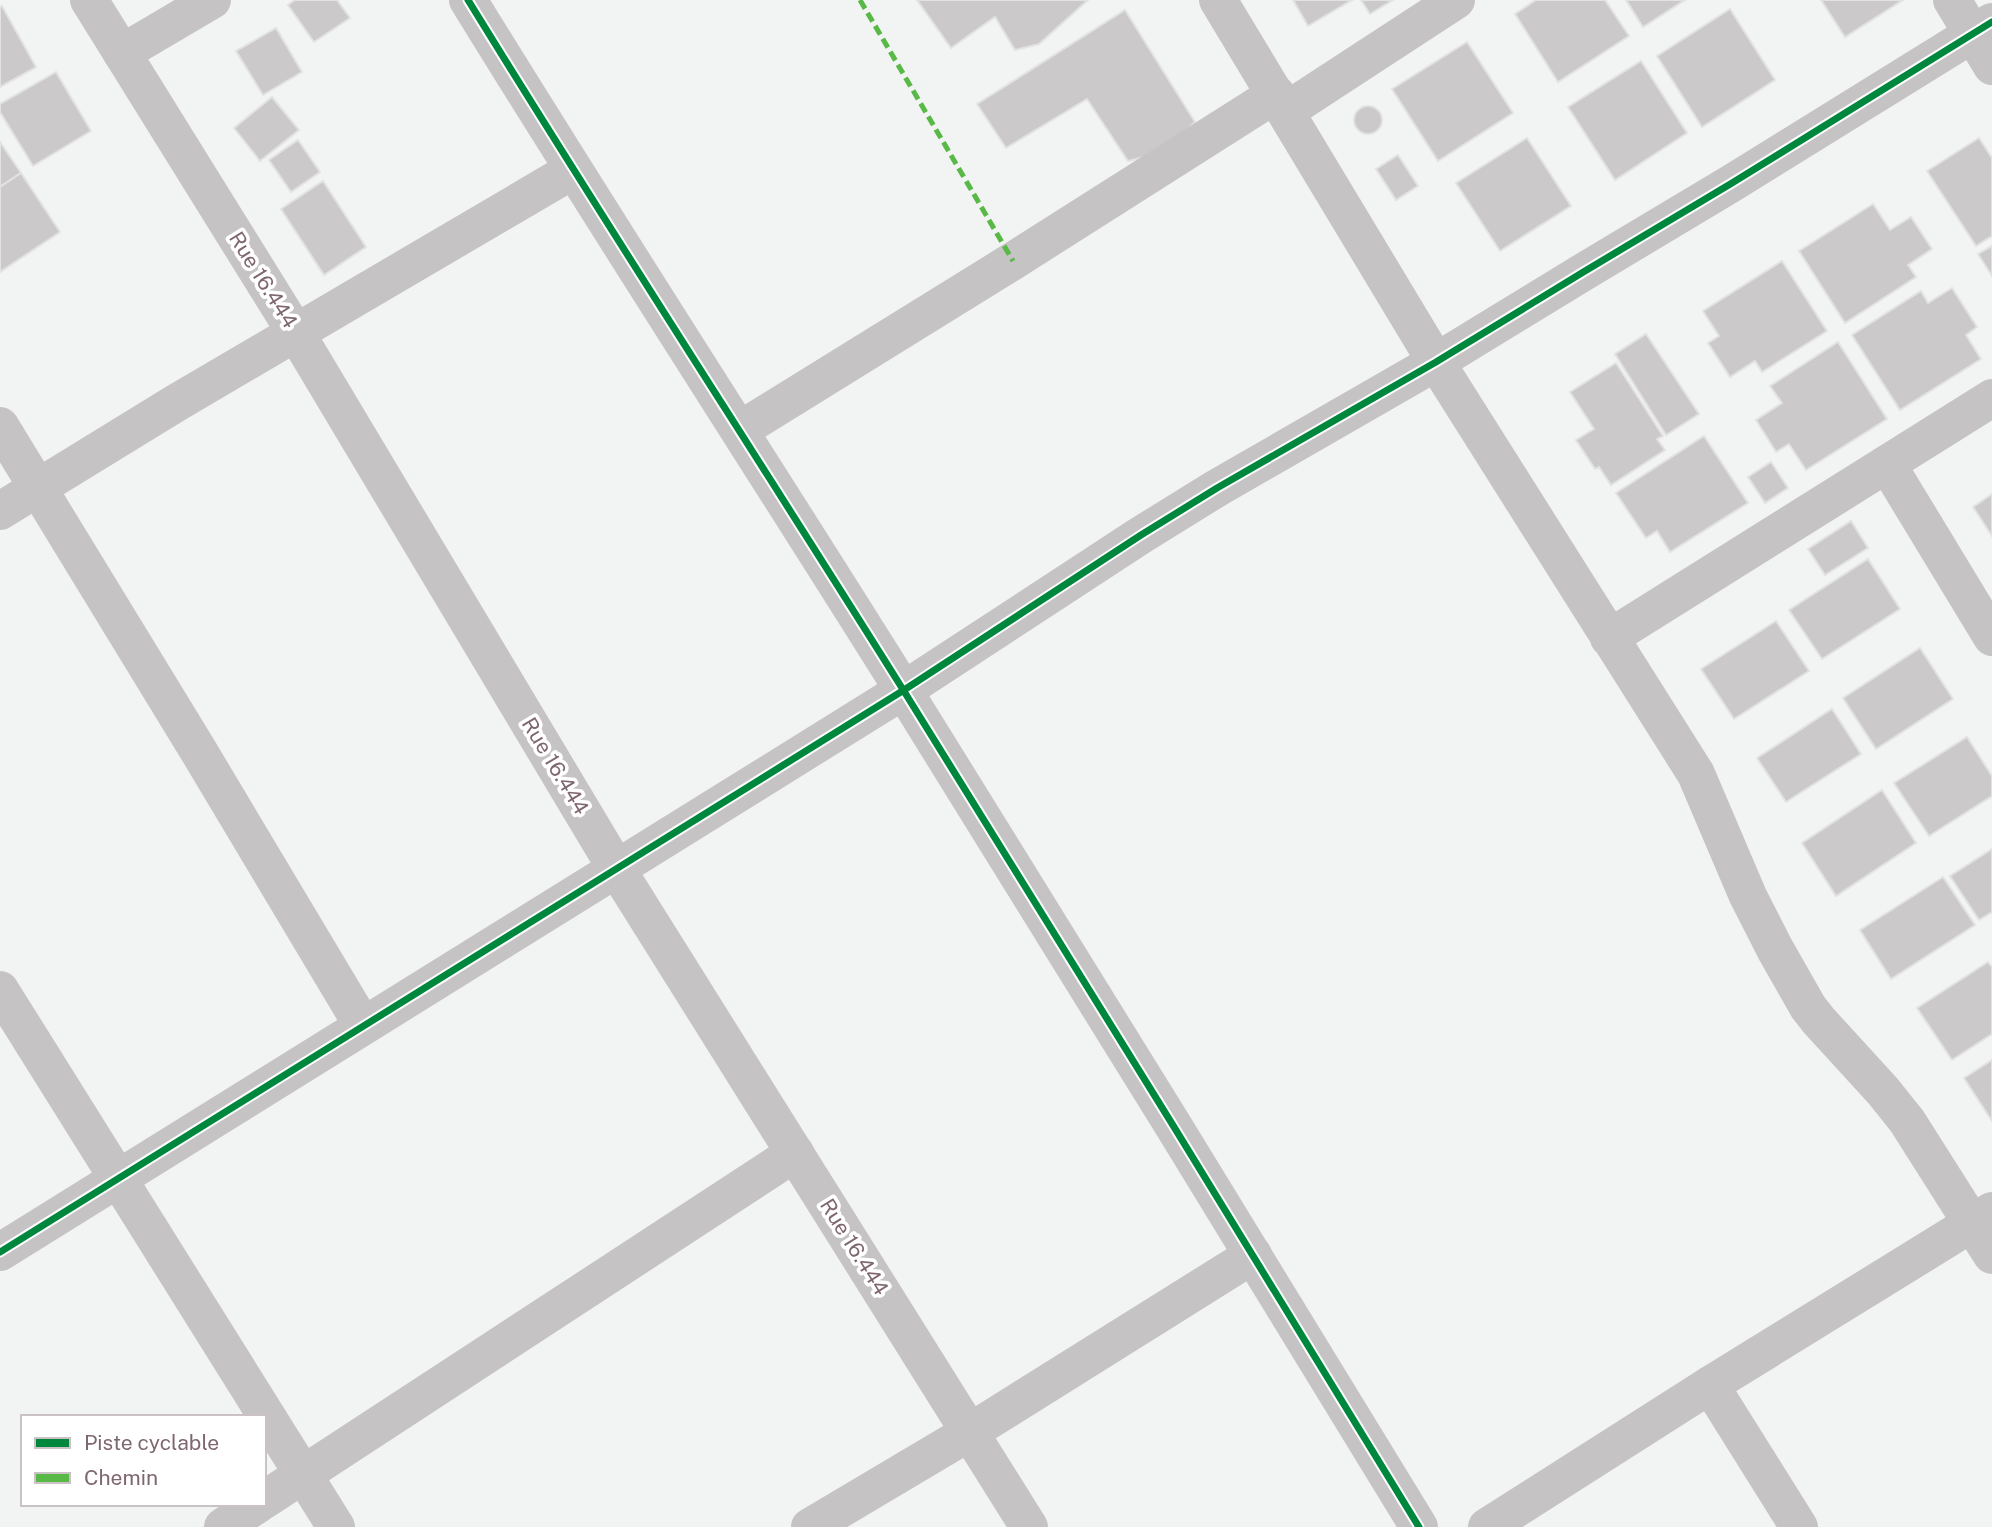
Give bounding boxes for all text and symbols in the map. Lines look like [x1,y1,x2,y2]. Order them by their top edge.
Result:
street label: Rue 16.444 [224,227,303,333]
street label: Rue 16.444 [517,713,594,819]
street label: Rue 16.444 [815,1194,894,1300]
legend [21,1415,266,1506]
text: Piste cyclable [84,1430,219,1455]
text: Chemin [84,1465,158,1490]

